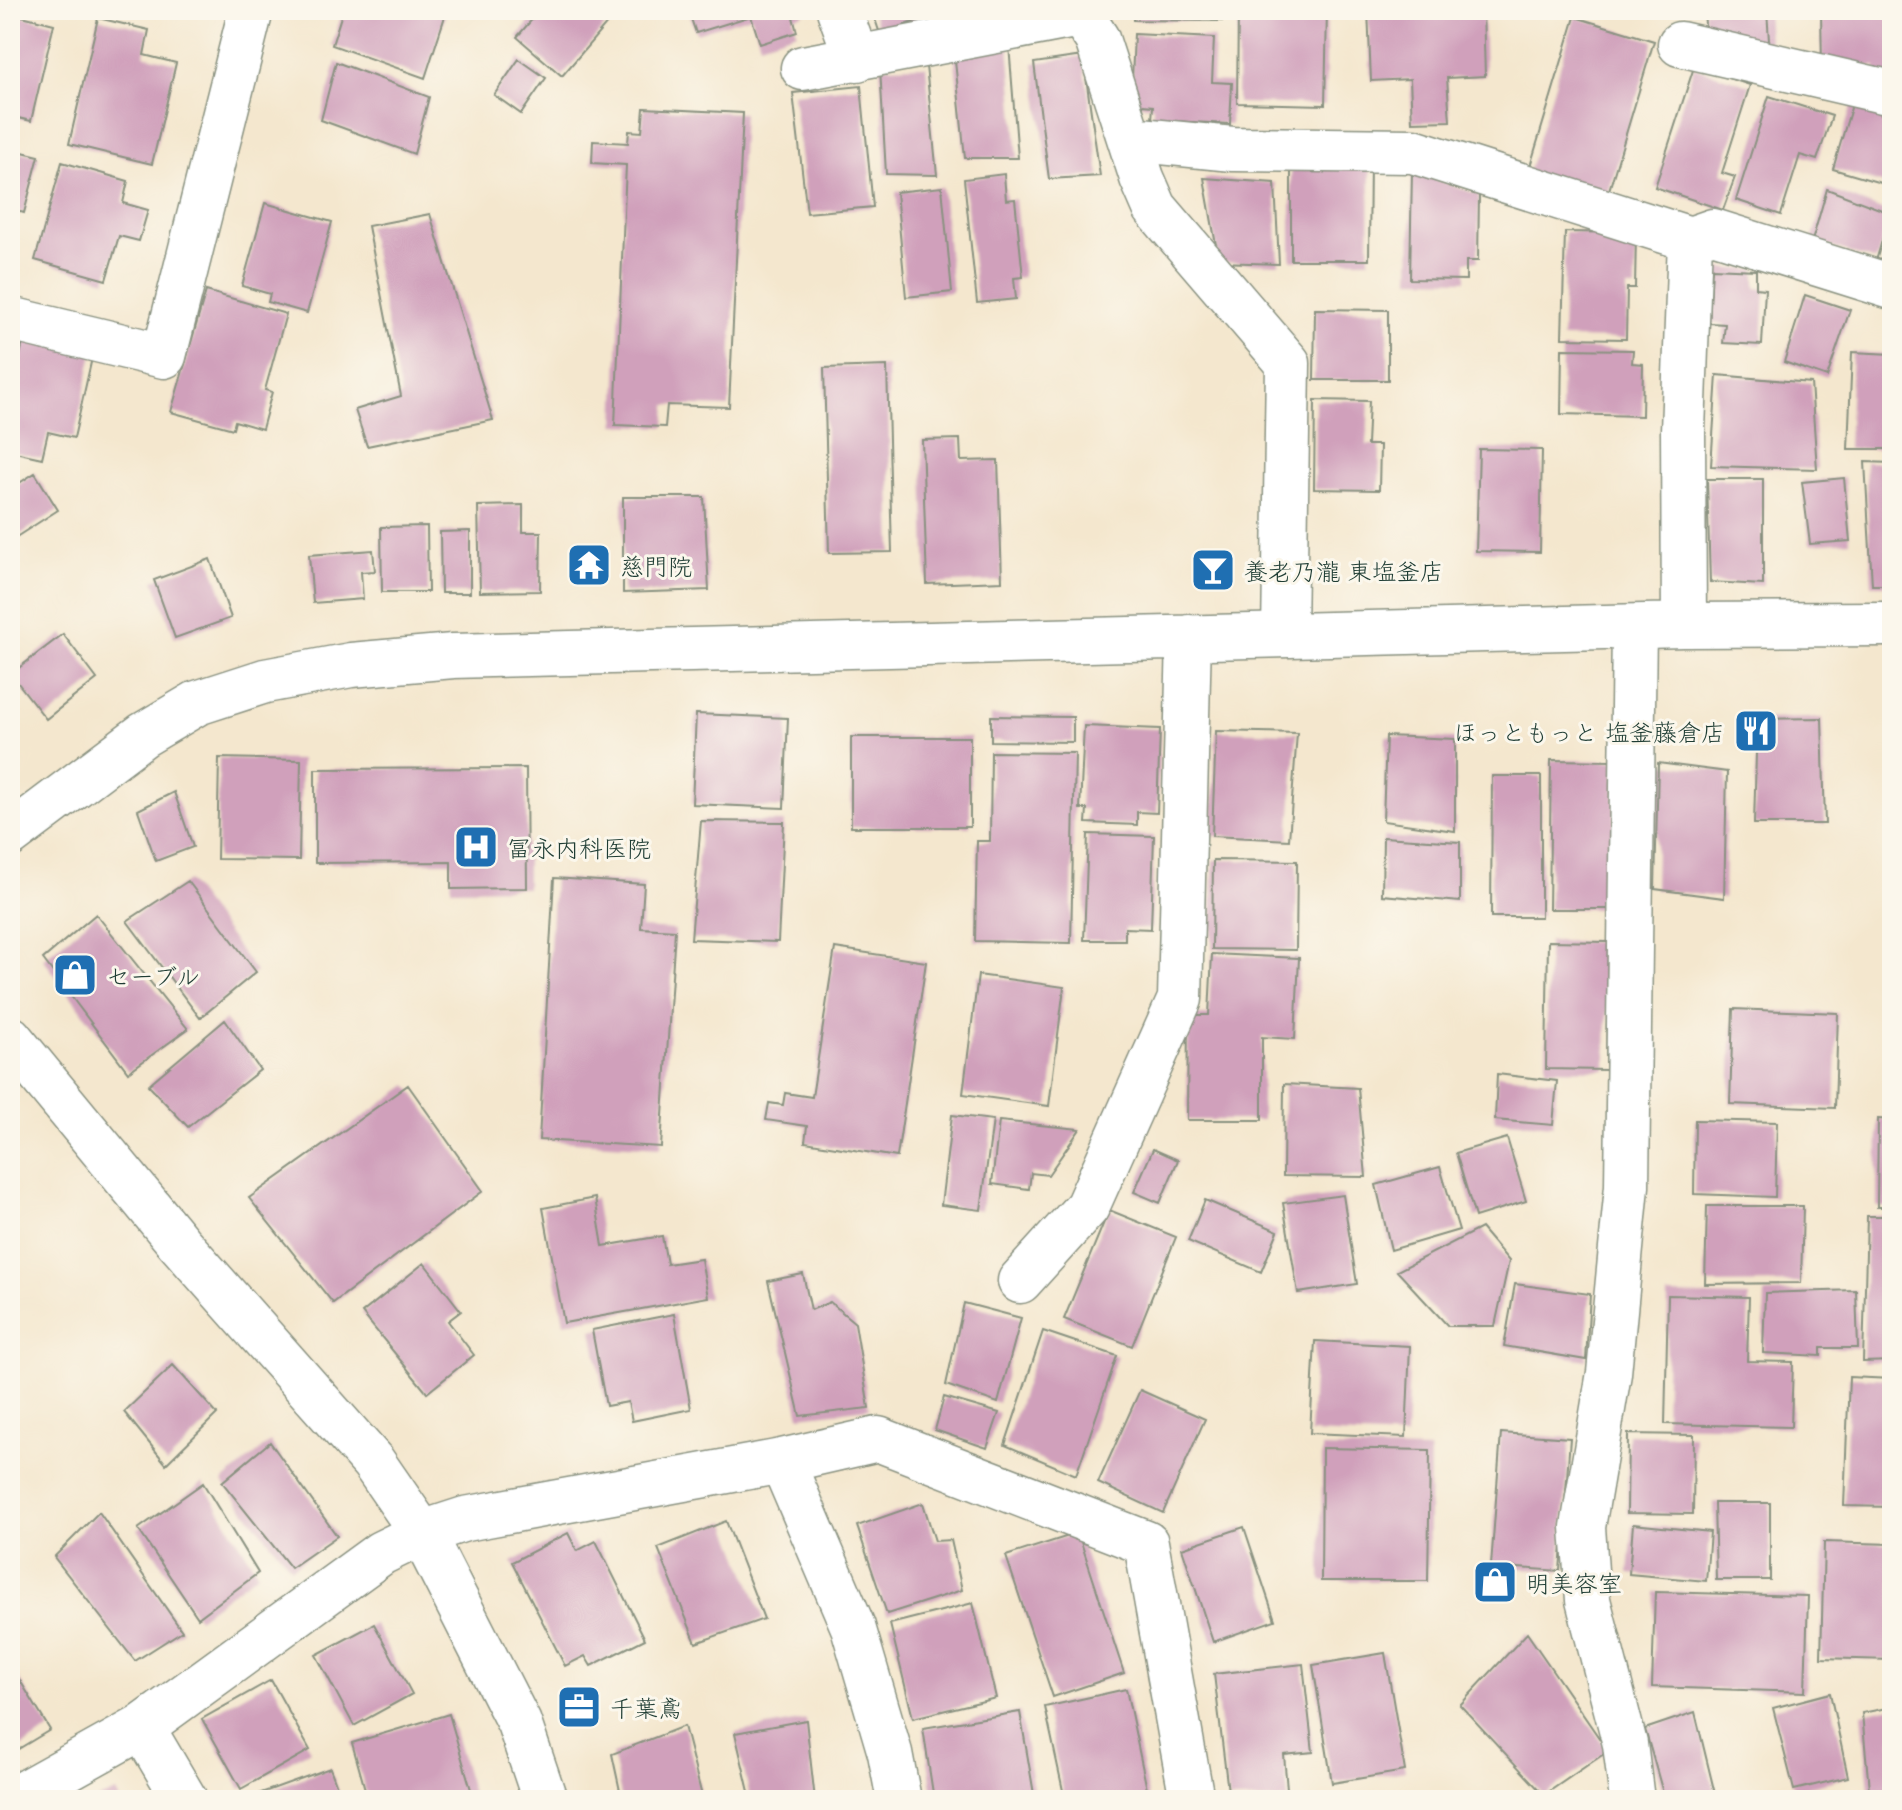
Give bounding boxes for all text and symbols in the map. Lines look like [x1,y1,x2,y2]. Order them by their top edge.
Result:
temple icon: 慈門院 [565,541,613,589]
bar icon: 養老乃瀧 東塩釜店 [1189,546,1237,594]
place label: 慈門院 [620,547,692,583]
place label: 養老乃瀧 東塩釜店 [1244,552,1444,588]
restaurant icon: ほっともっと 塩釜藤倉店 [1732,707,1780,755]
place label: ほっともっと 塩釜藤倉店 [1453,713,1725,749]
hospital icon: 冨永内科医院 [452,823,500,871]
place label: 冨永内科医院 [507,829,651,865]
shop icon: セーブル [51,951,99,999]
place label: セーブル [106,957,200,993]
shop icon: 明美容室 [1471,1558,1519,1606]
place label: 明美容室 [1526,1564,1622,1600]
office icon: 千葉鳶 [555,1683,603,1731]
place label: 千葉鳶 [610,1689,682,1725]

